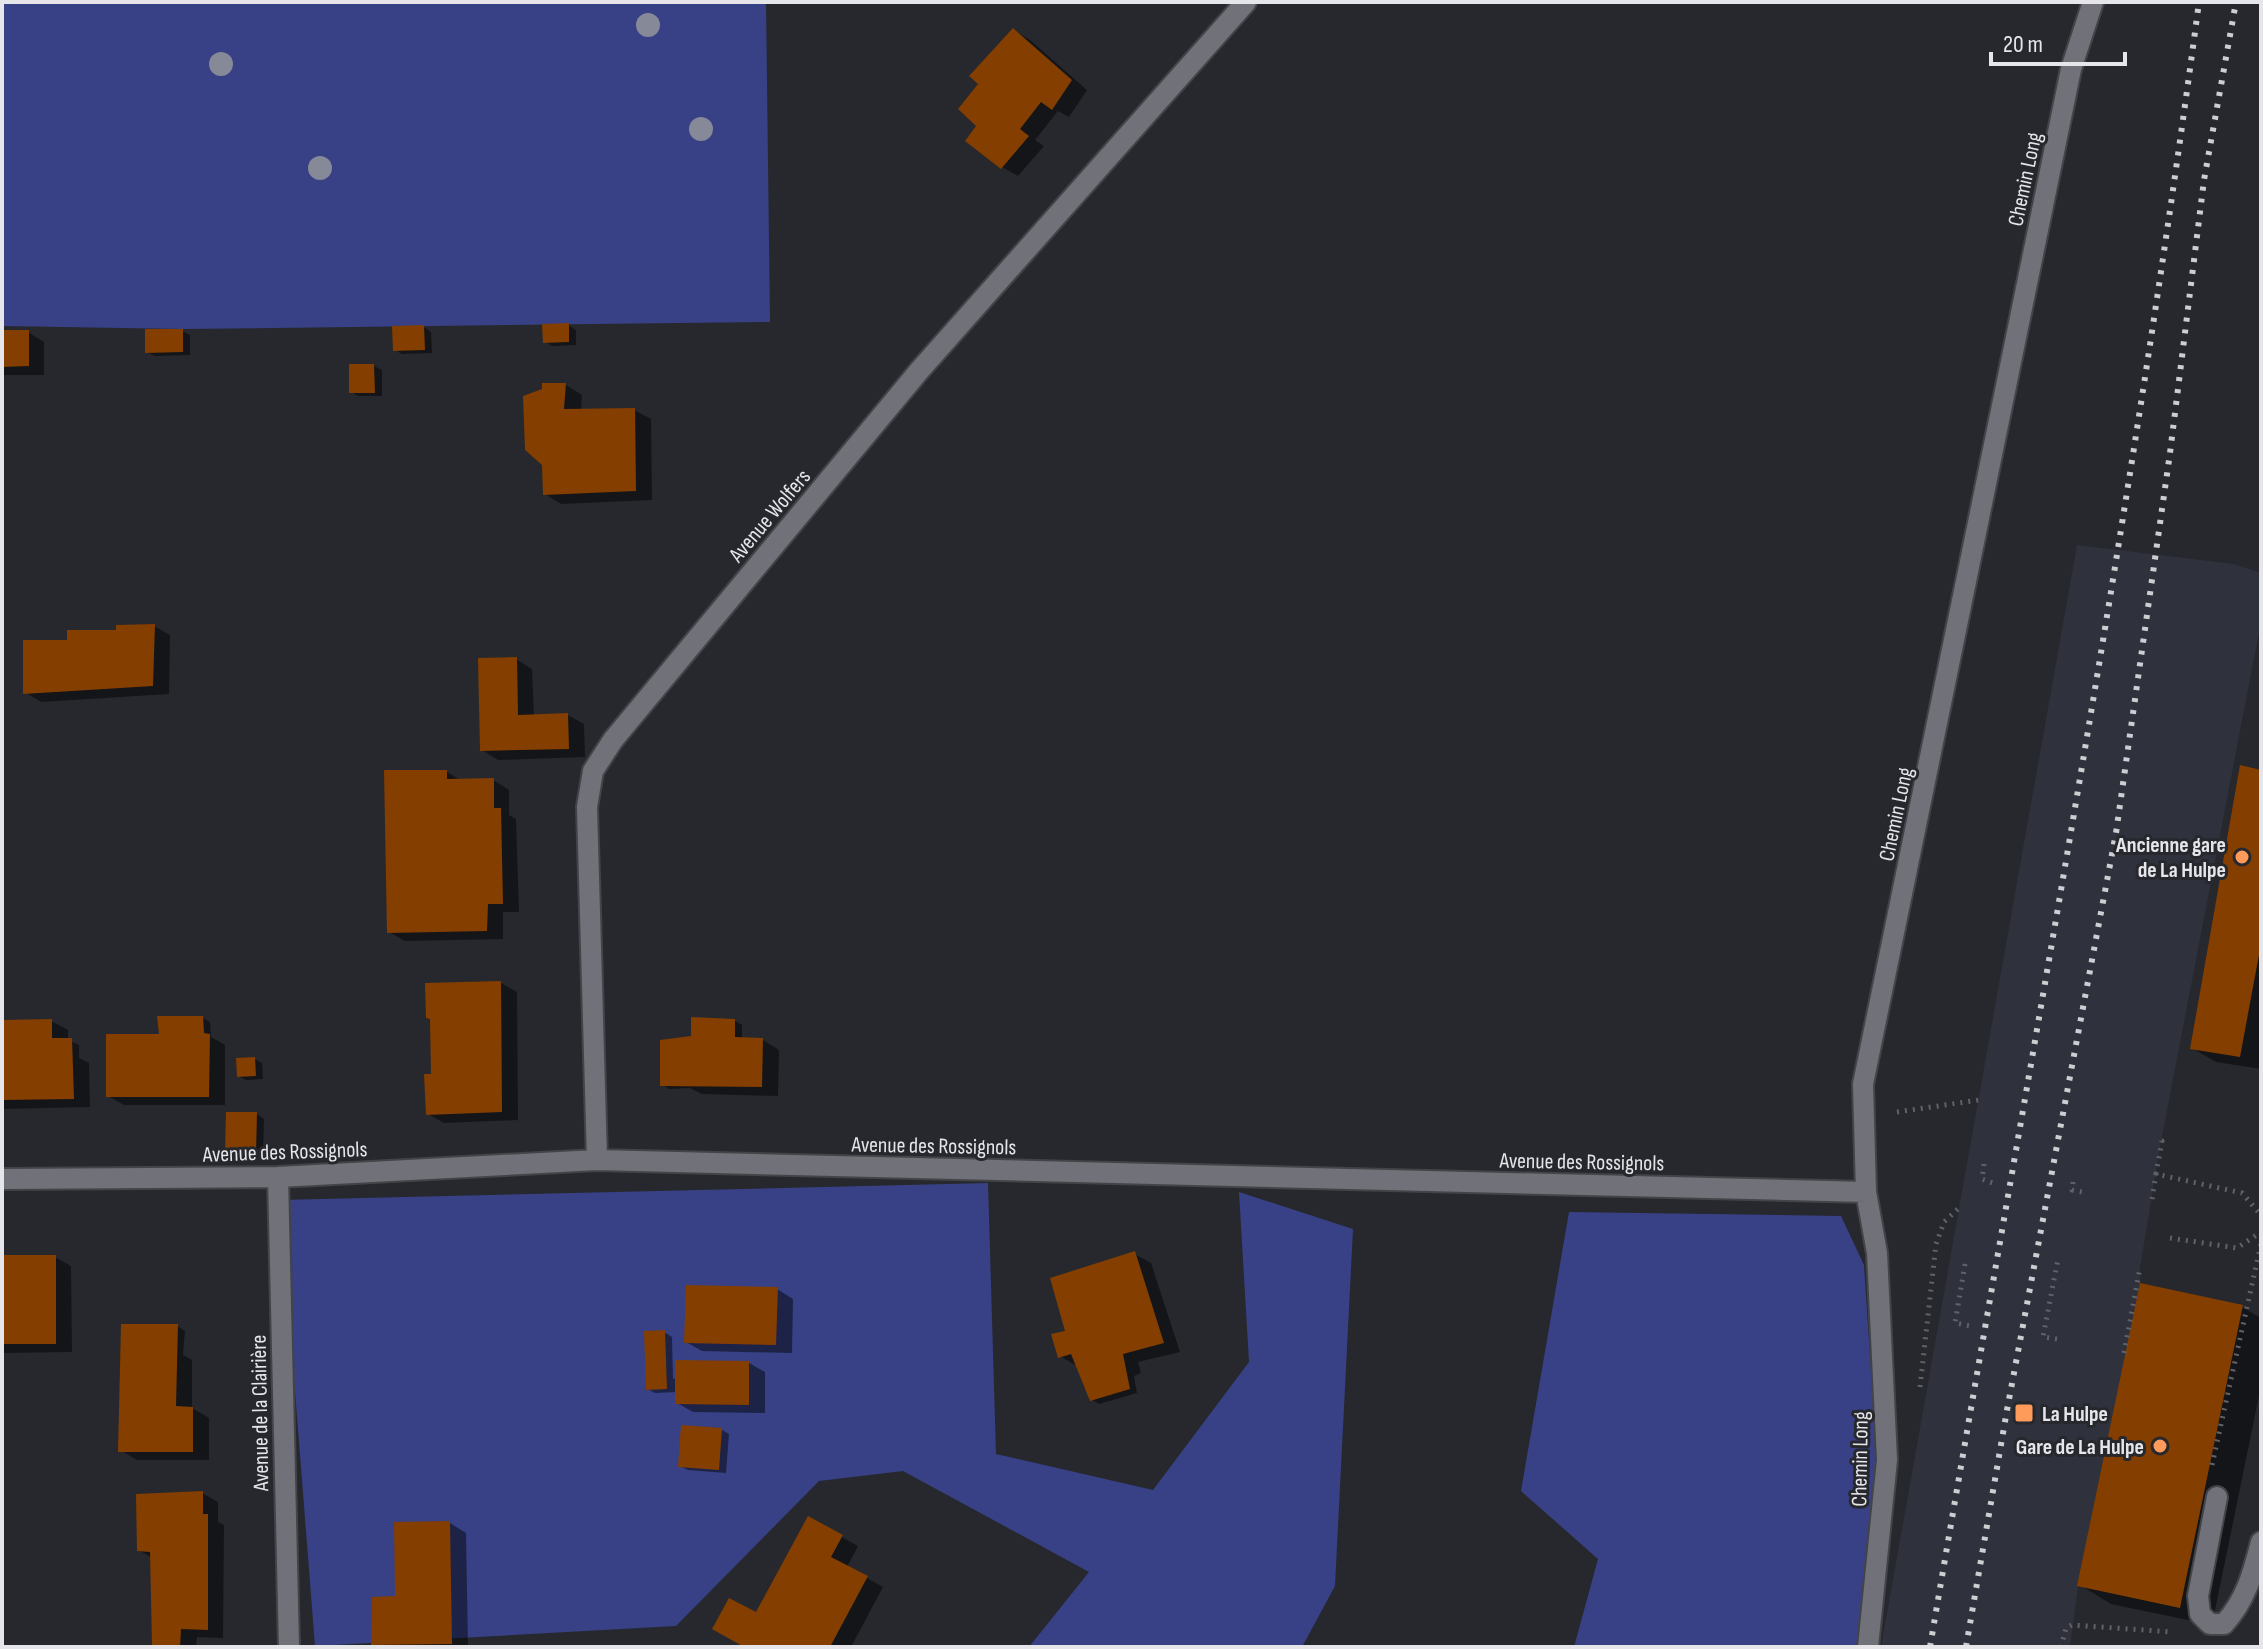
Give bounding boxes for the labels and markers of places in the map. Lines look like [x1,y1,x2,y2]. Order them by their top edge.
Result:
place label: Ancienne gare de La Hulpe [2115,832,2226,884]
marker: Ancienne gare de La Hulpe [2233,848,2251,866]
place label: La Hulpe [2042,1401,2108,1428]
marker: La Hulpe [2013,1402,2035,1424]
place label: Gare de La Hulpe [2016,1434,2144,1461]
marker: Gare de La Hulpe [2151,1437,2169,1455]

